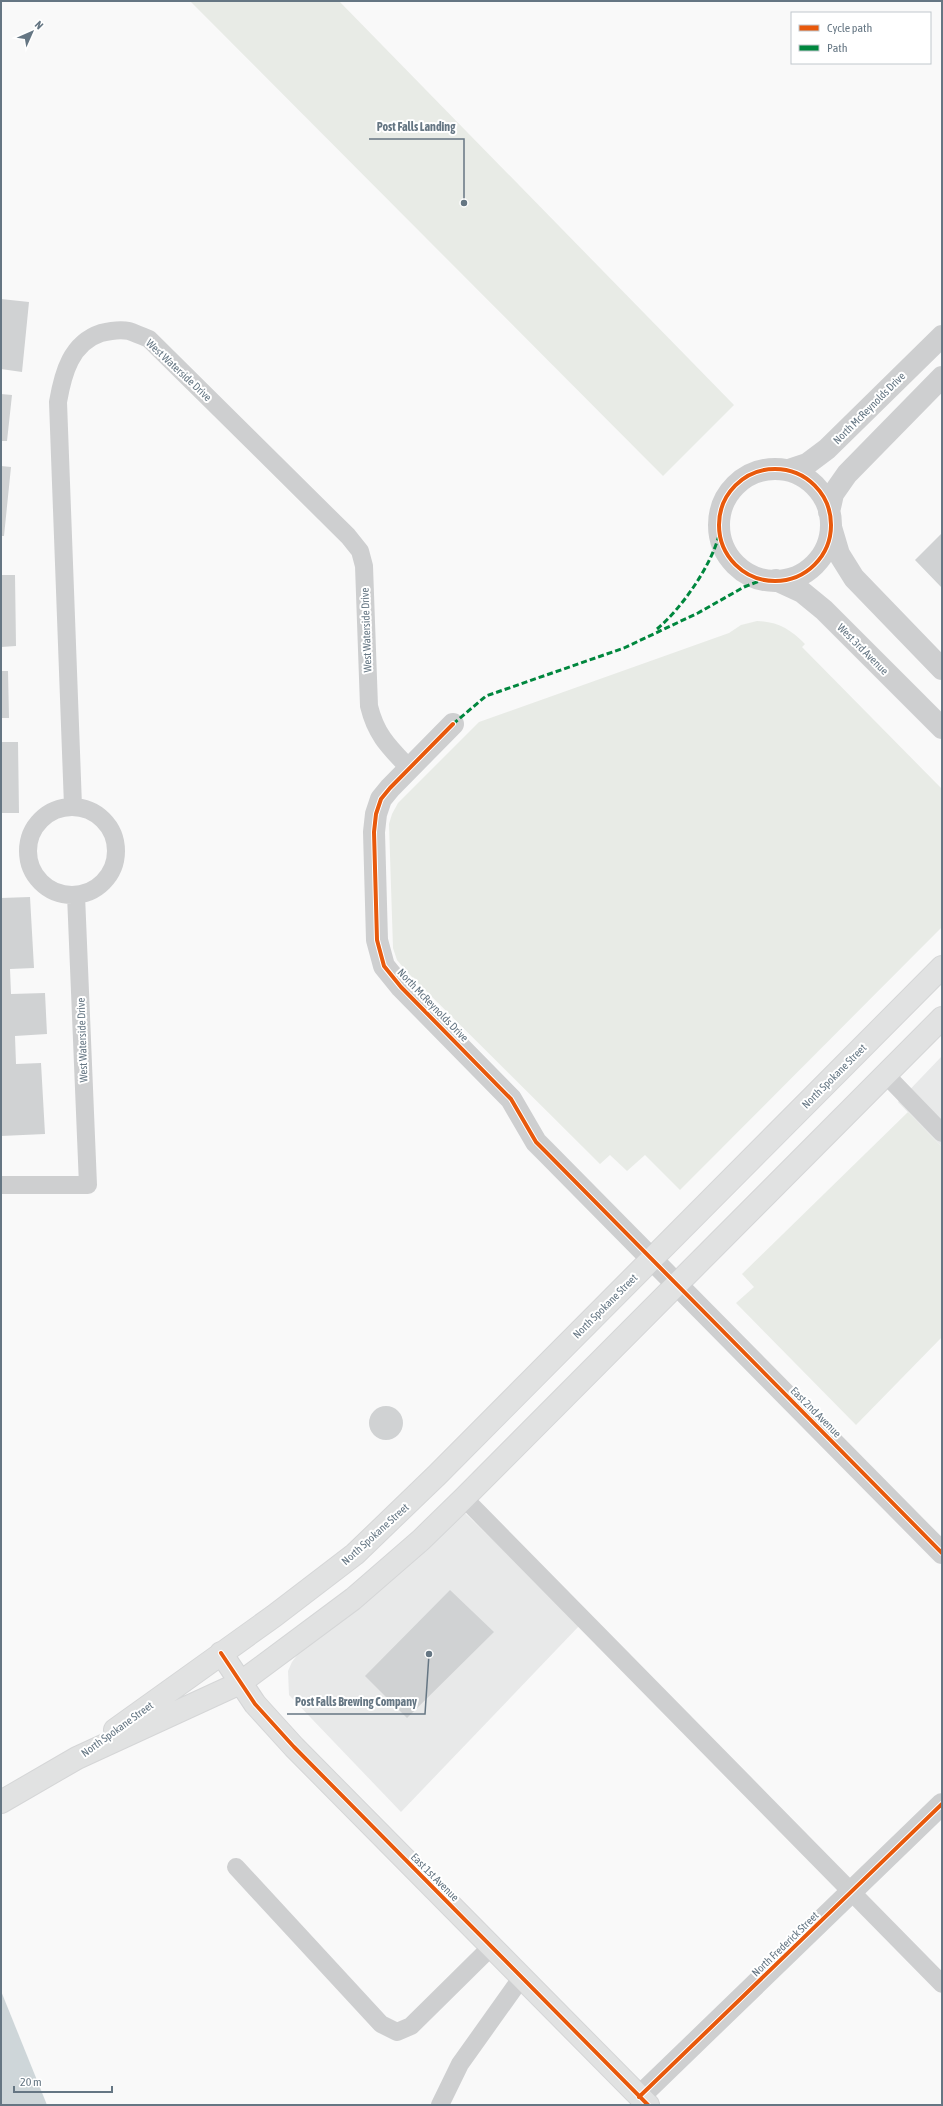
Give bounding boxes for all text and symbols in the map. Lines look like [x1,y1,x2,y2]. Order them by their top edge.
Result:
north arrow [12,12,52,52]
legend [791,12,931,64]
text: N [33,18,46,31]
text: Cycle path [827,21,872,35]
text: Path [827,41,848,55]
callout: Post Falls Landing [369,115,464,139]
text: Post Falls Landing [377,120,456,134]
street label: West Waterside Drive [144,337,214,403]
street label: North McReynolds Drive [831,370,907,446]
street label: West Waterside Drive [359,587,373,673]
street label: West 3rd Avenue [835,621,891,677]
street label: North McReynolds Drive [395,966,471,1044]
street label: West Waterside Drive [75,997,89,1083]
street label: North Spokane Street [799,1041,869,1111]
street label: North Spokane Street [570,1271,640,1341]
street label: East 2nd Avenue [788,1384,844,1440]
street label: North Spokane Street [339,1501,411,1567]
callout: Post Falls Brewing Company [287,1690,425,1714]
text: Post Falls Brewing Company [295,1695,417,1709]
street label: North Spokane Street [79,1699,155,1759]
street label: East 1st Avenue [409,1851,461,1903]
street label: North Frederick Street [749,1909,821,1979]
scale bar [14,2068,112,2094]
text: 20 m [20,2075,42,2089]

